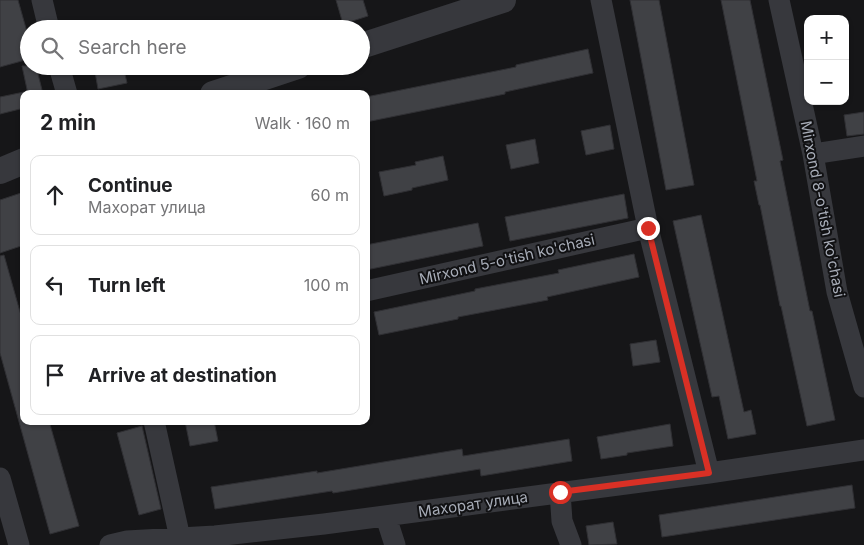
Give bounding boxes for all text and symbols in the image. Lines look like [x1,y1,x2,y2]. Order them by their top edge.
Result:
map controls [804,15,849,105]
button: + [804,15,849,60]
search box [20,20,370,75]
icon: search [38,34,66,62]
text: Search here [78,36,187,59]
button: − [804,60,849,105]
text: 2 min [40,110,96,135]
text: Walk · 160 m [255,113,350,133]
street label: Mirxond 8-o'tish ko'chasi [797,119,849,299]
text: Continue [88,174,173,197]
icon: ahead [41,181,69,209]
text: 60 m [310,185,349,205]
text: Махорат улица [88,197,206,217]
route end [637,217,660,240]
street label: Mirxond 5-o'tish ko'chasi [417,230,597,288]
icon: left [41,271,69,299]
text: Turn left [88,274,166,297]
text: 100 m [304,275,349,295]
icon: arrive [41,361,69,389]
text: Arrive at destination [88,364,277,387]
route start [549,481,572,504]
street label: Махорат улица [417,487,529,521]

